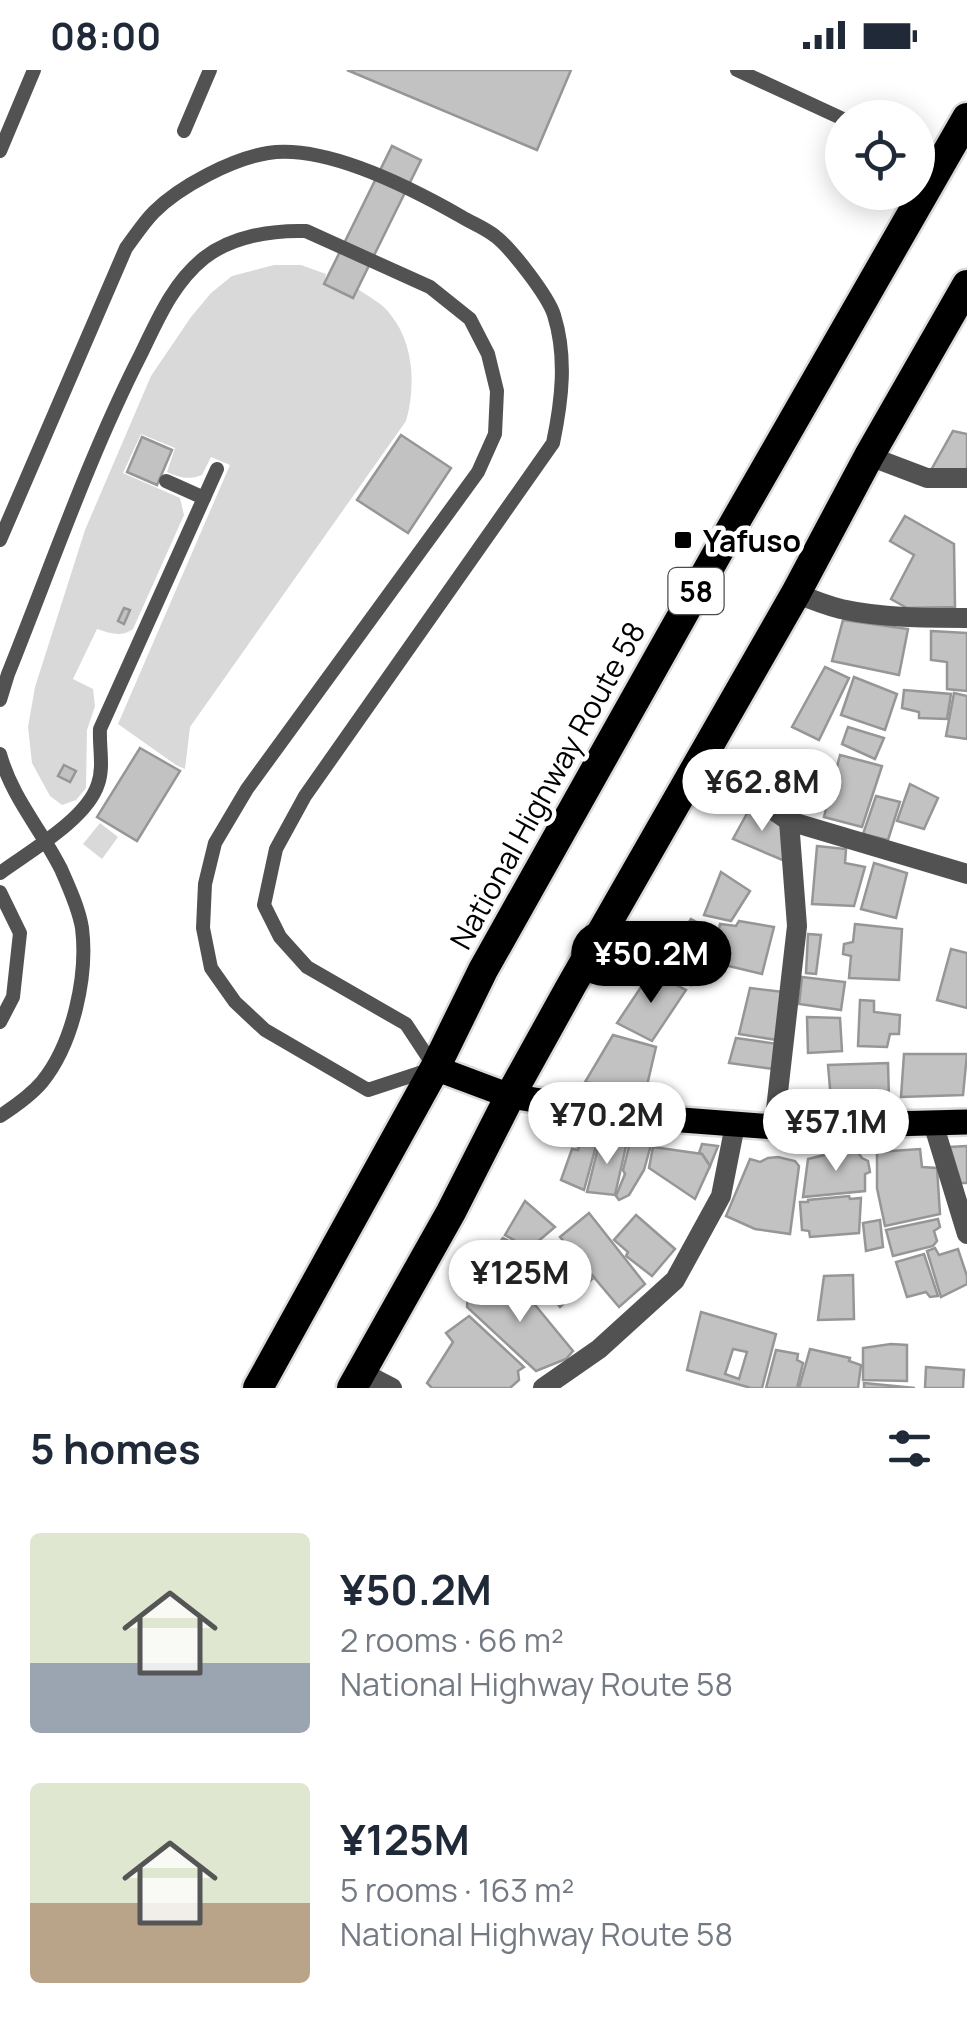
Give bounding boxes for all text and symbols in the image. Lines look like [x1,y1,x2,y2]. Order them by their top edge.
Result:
text: 08:00 [50,9,161,61]
map controls [825,100,935,210]
button: locate [825,100,935,210]
place label: Yafuso [703,520,801,561]
marker: Yafuso [672,529,694,551]
road number: 58 [668,568,724,614]
street label: National Highway Route 58 [440,614,654,956]
pin: ¥62.8M [681,749,843,834]
text: ¥62.8M [704,759,820,803]
pin: ¥50.2M [570,921,732,1006]
text: ¥50.2M [593,931,709,975]
pin: ¥70.2M [526,1082,688,1167]
pin: ¥57.1M [755,1089,917,1174]
text: ¥70.2M [550,1092,664,1136]
text: ¥57.1M [785,1099,887,1143]
pin: ¥125M [450,1240,590,1325]
text: ¥125M [471,1250,569,1294]
text: 5 homes [30,1419,201,1477]
icon: filters [882,1421,937,1476]
text: ¥50.2M [340,1560,492,1618]
icon: home [110,1573,230,1693]
text: 2 rooms · 66 m² [340,1618,564,1662]
text: National Highway Route 58 [340,1662,733,1706]
text: ¥125M [340,1810,470,1868]
icon: home [110,1823,230,1943]
text: 5 rooms · 163 m² [340,1868,574,1912]
text: National Highway Route 58 [340,1912,733,1956]

